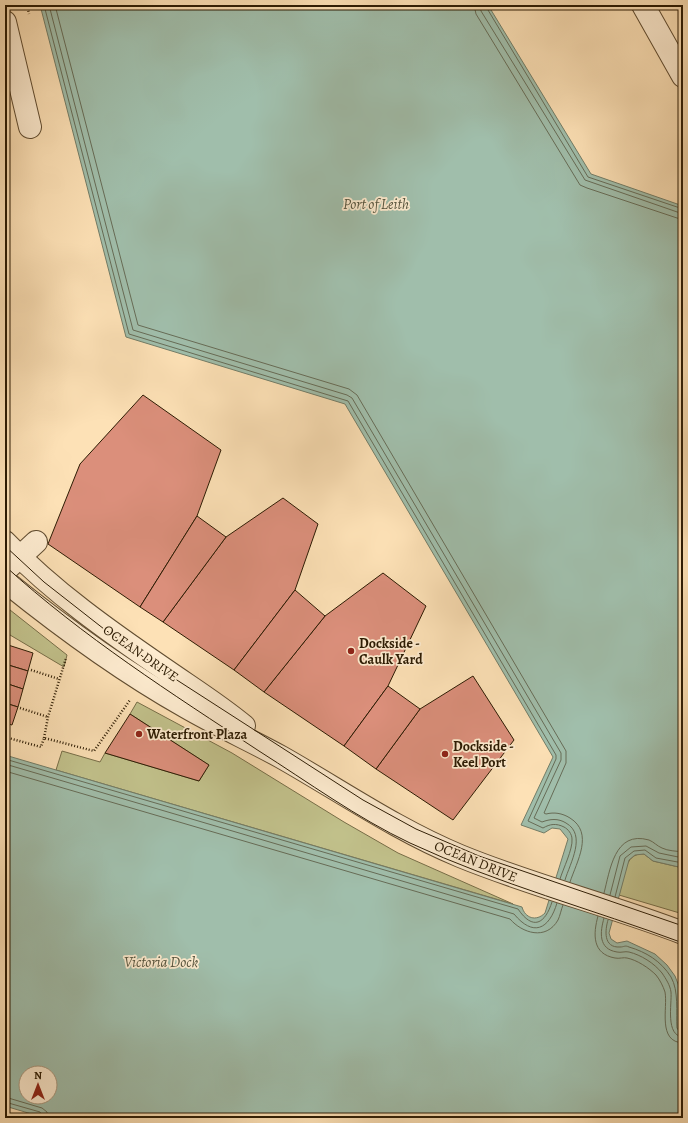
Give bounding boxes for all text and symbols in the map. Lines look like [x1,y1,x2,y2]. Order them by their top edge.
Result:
water label: Port of Leith [343,194,409,214]
street label: OCEAN DRIVE [99,620,182,686]
place label: Dockside - Caulk Yard [359,634,423,669]
marker: Dockside - Caulk Yard [346,646,356,656]
place label: Waterfront Plaza [146,725,248,744]
marker: Waterfront Plaza [134,729,144,739]
place label: Dockside - Keel Port [453,737,514,772]
marker: Dockside - Keel Port [440,749,450,759]
street label: OCEAN DRIVE [431,836,520,887]
water label: Victoria Dock [124,952,198,972]
north arrow [18,1065,58,1105]
text: N [34,1068,42,1083]

